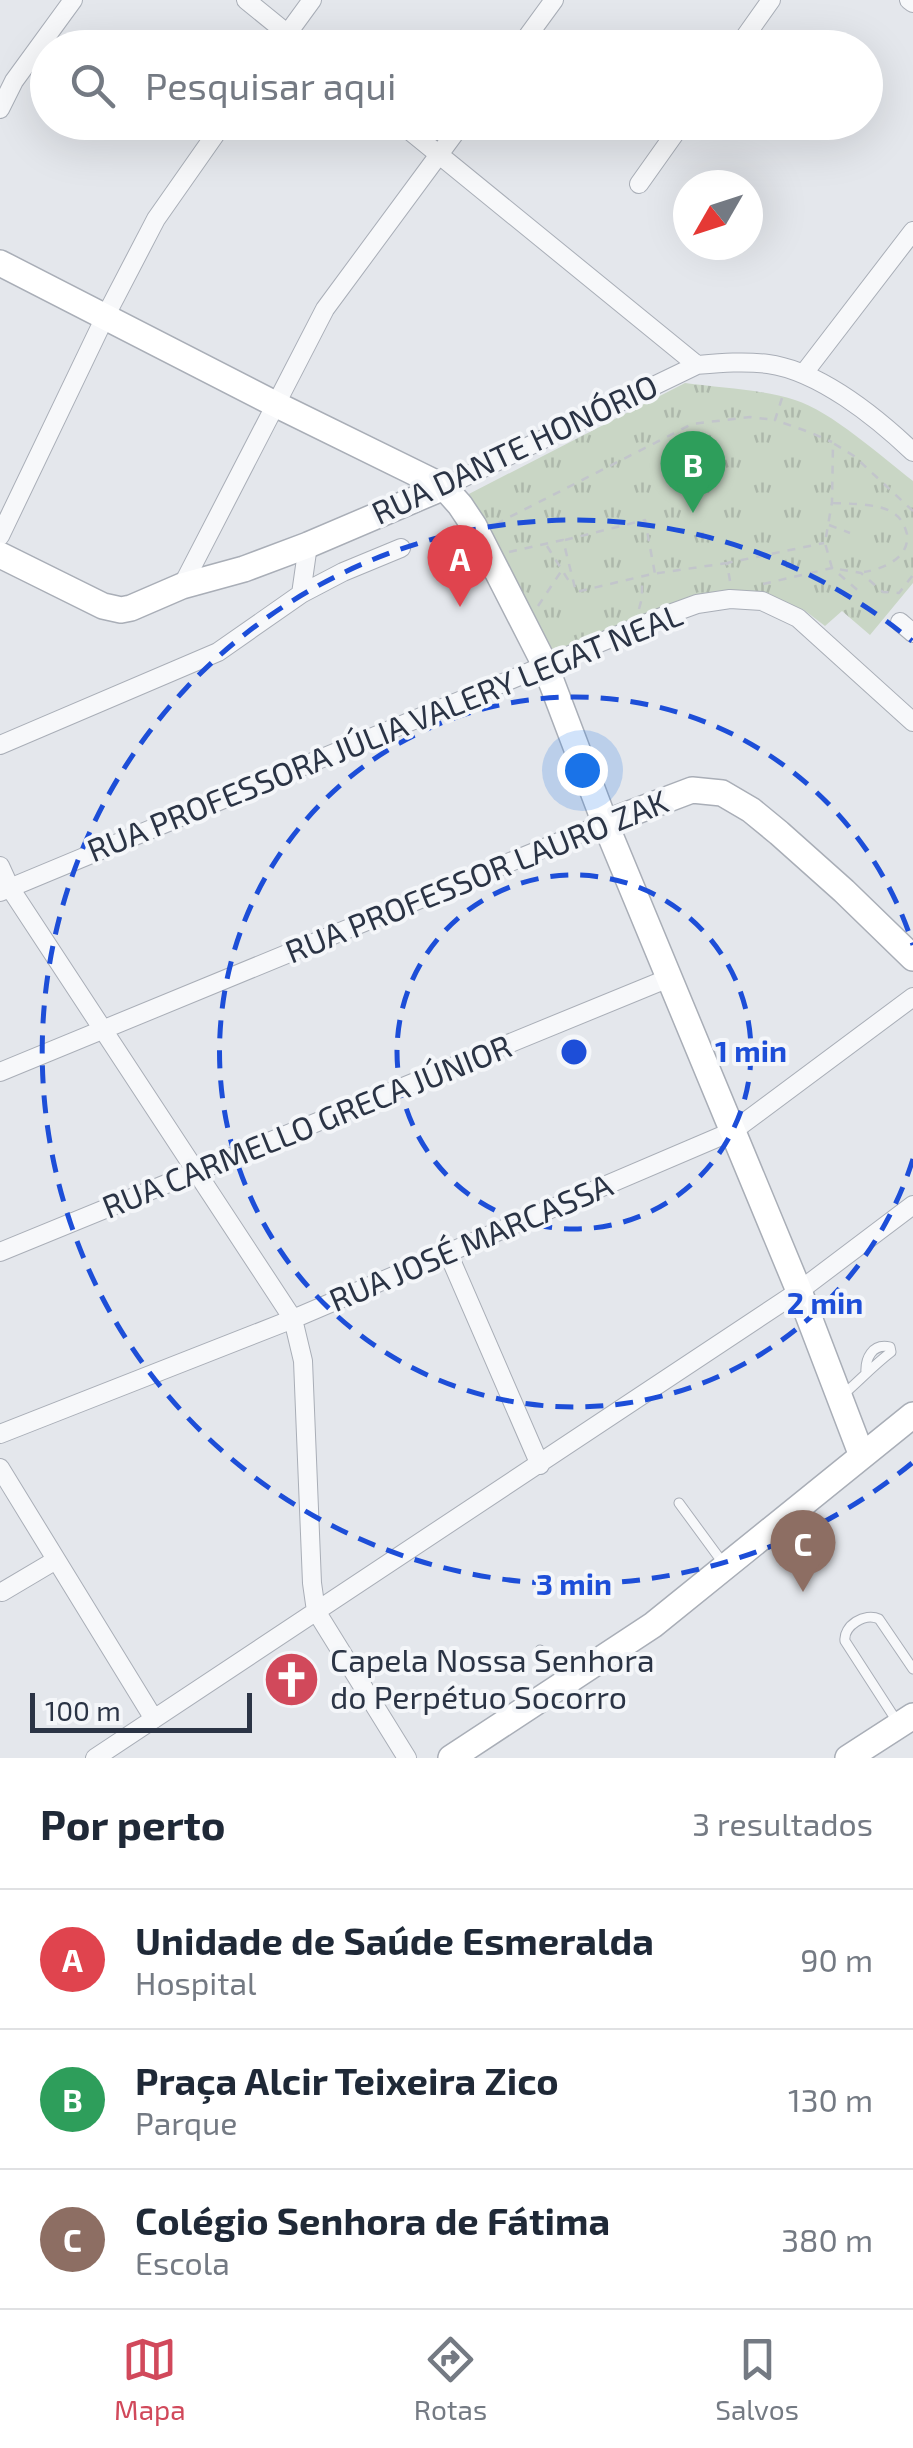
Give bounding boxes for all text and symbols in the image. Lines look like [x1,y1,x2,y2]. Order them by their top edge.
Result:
search box [30,30,883,140]
icon: search [65,58,120,113]
text: Pesquisar aqui [145,62,396,108]
north arrow [673,170,763,260]
street label: RUA DANTE HONÓRIO [365,365,663,531]
pin: B [660,430,726,513]
pin: A [428,524,492,607]
street label: RUA PROFESSORA JÚLIA VALERY LEGAT NEAL [81,594,687,868]
your location [557,745,608,796]
street label: RUA PROFESSOR LAURO ZAK [279,781,673,969]
street label: RUA CARMELLO GRECA JÚNIOR [96,1026,516,1225]
text: 1 min [715,1032,787,1068]
centre of rings [556,1034,592,1070]
street label: RUA JOSÉ MARCASSA [323,1164,617,1318]
text: 2 min [787,1284,863,1320]
pin: C [770,1510,836,1592]
text: 3 min [536,1565,612,1601]
place label: Capela Nossa Senhora do Perpétuo Socorro [330,1640,655,1715]
church icon: Capela Nossa Senhora do Perpétuo Socorro [261,1649,321,1709]
scale bar [30,1688,252,1732]
text: 100 m [45,1693,121,1727]
text: Por perto [40,1798,226,1848]
text: 3 resultados [692,1804,873,1842]
text: Unidade de Saúde Esmeralda [135,1917,654,1963]
text: A [62,1940,83,1978]
text: 90 m [800,1940,873,1978]
text: Hospital [135,1963,257,2001]
text: Praça Alcir Teixeira Zico [135,2057,559,2103]
text: B [62,2080,83,2118]
text: 130 m [788,2080,873,2118]
text: Parque [135,2103,237,2141]
text: Colégio Senhora de Fátima [135,2197,610,2243]
text: C [63,2220,82,2258]
text: 380 m [781,2220,873,2258]
text: Escola [135,2243,230,2281]
tab: Mapa [114,2332,186,2426]
tab: Rotas [414,2332,487,2426]
tab: Salvos [715,2332,799,2426]

